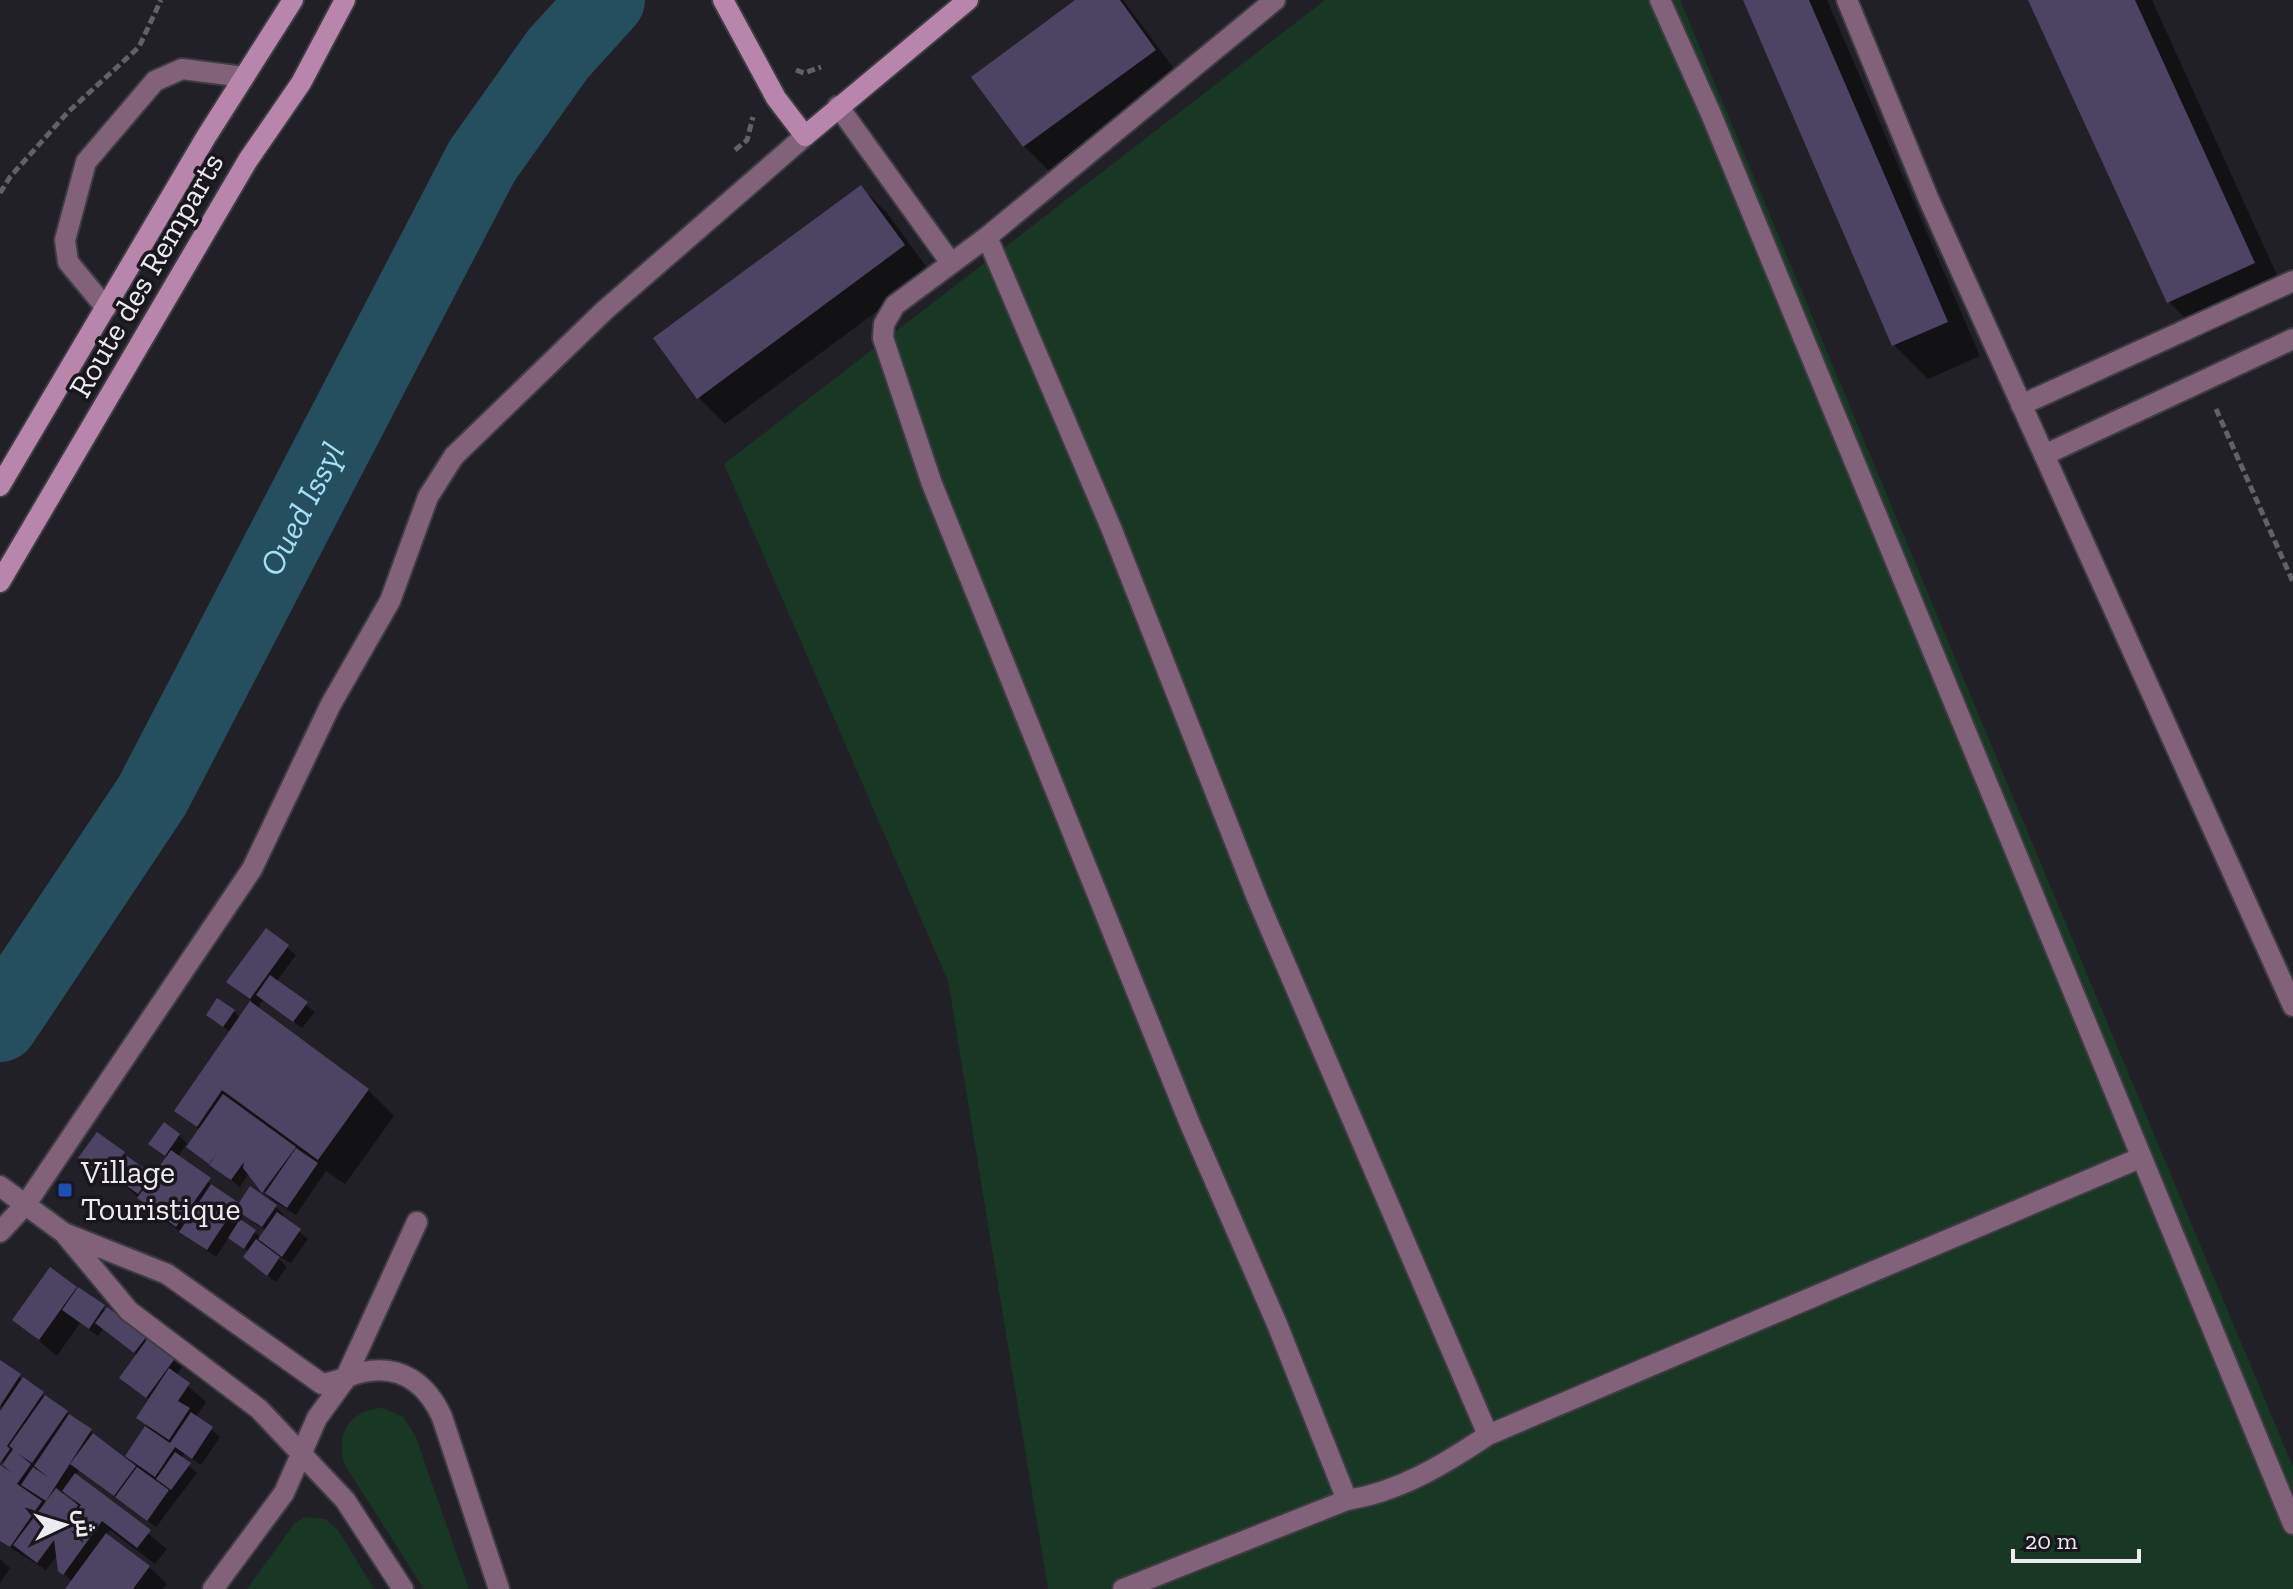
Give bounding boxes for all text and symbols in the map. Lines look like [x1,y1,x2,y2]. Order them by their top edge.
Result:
street label: Route des Remparts [60,146,232,404]
water label: Oued Issyl [250,435,353,582]
place label: Village Touristique [80,1153,241,1228]
marker: Village Touristique [56,1181,74,1199]
north arrow [24,1485,104,1565]
text: ش [69,1509,98,1539]
scale bar [2013,1513,2139,1563]
text: 20 m [2025,1526,2078,1555]

